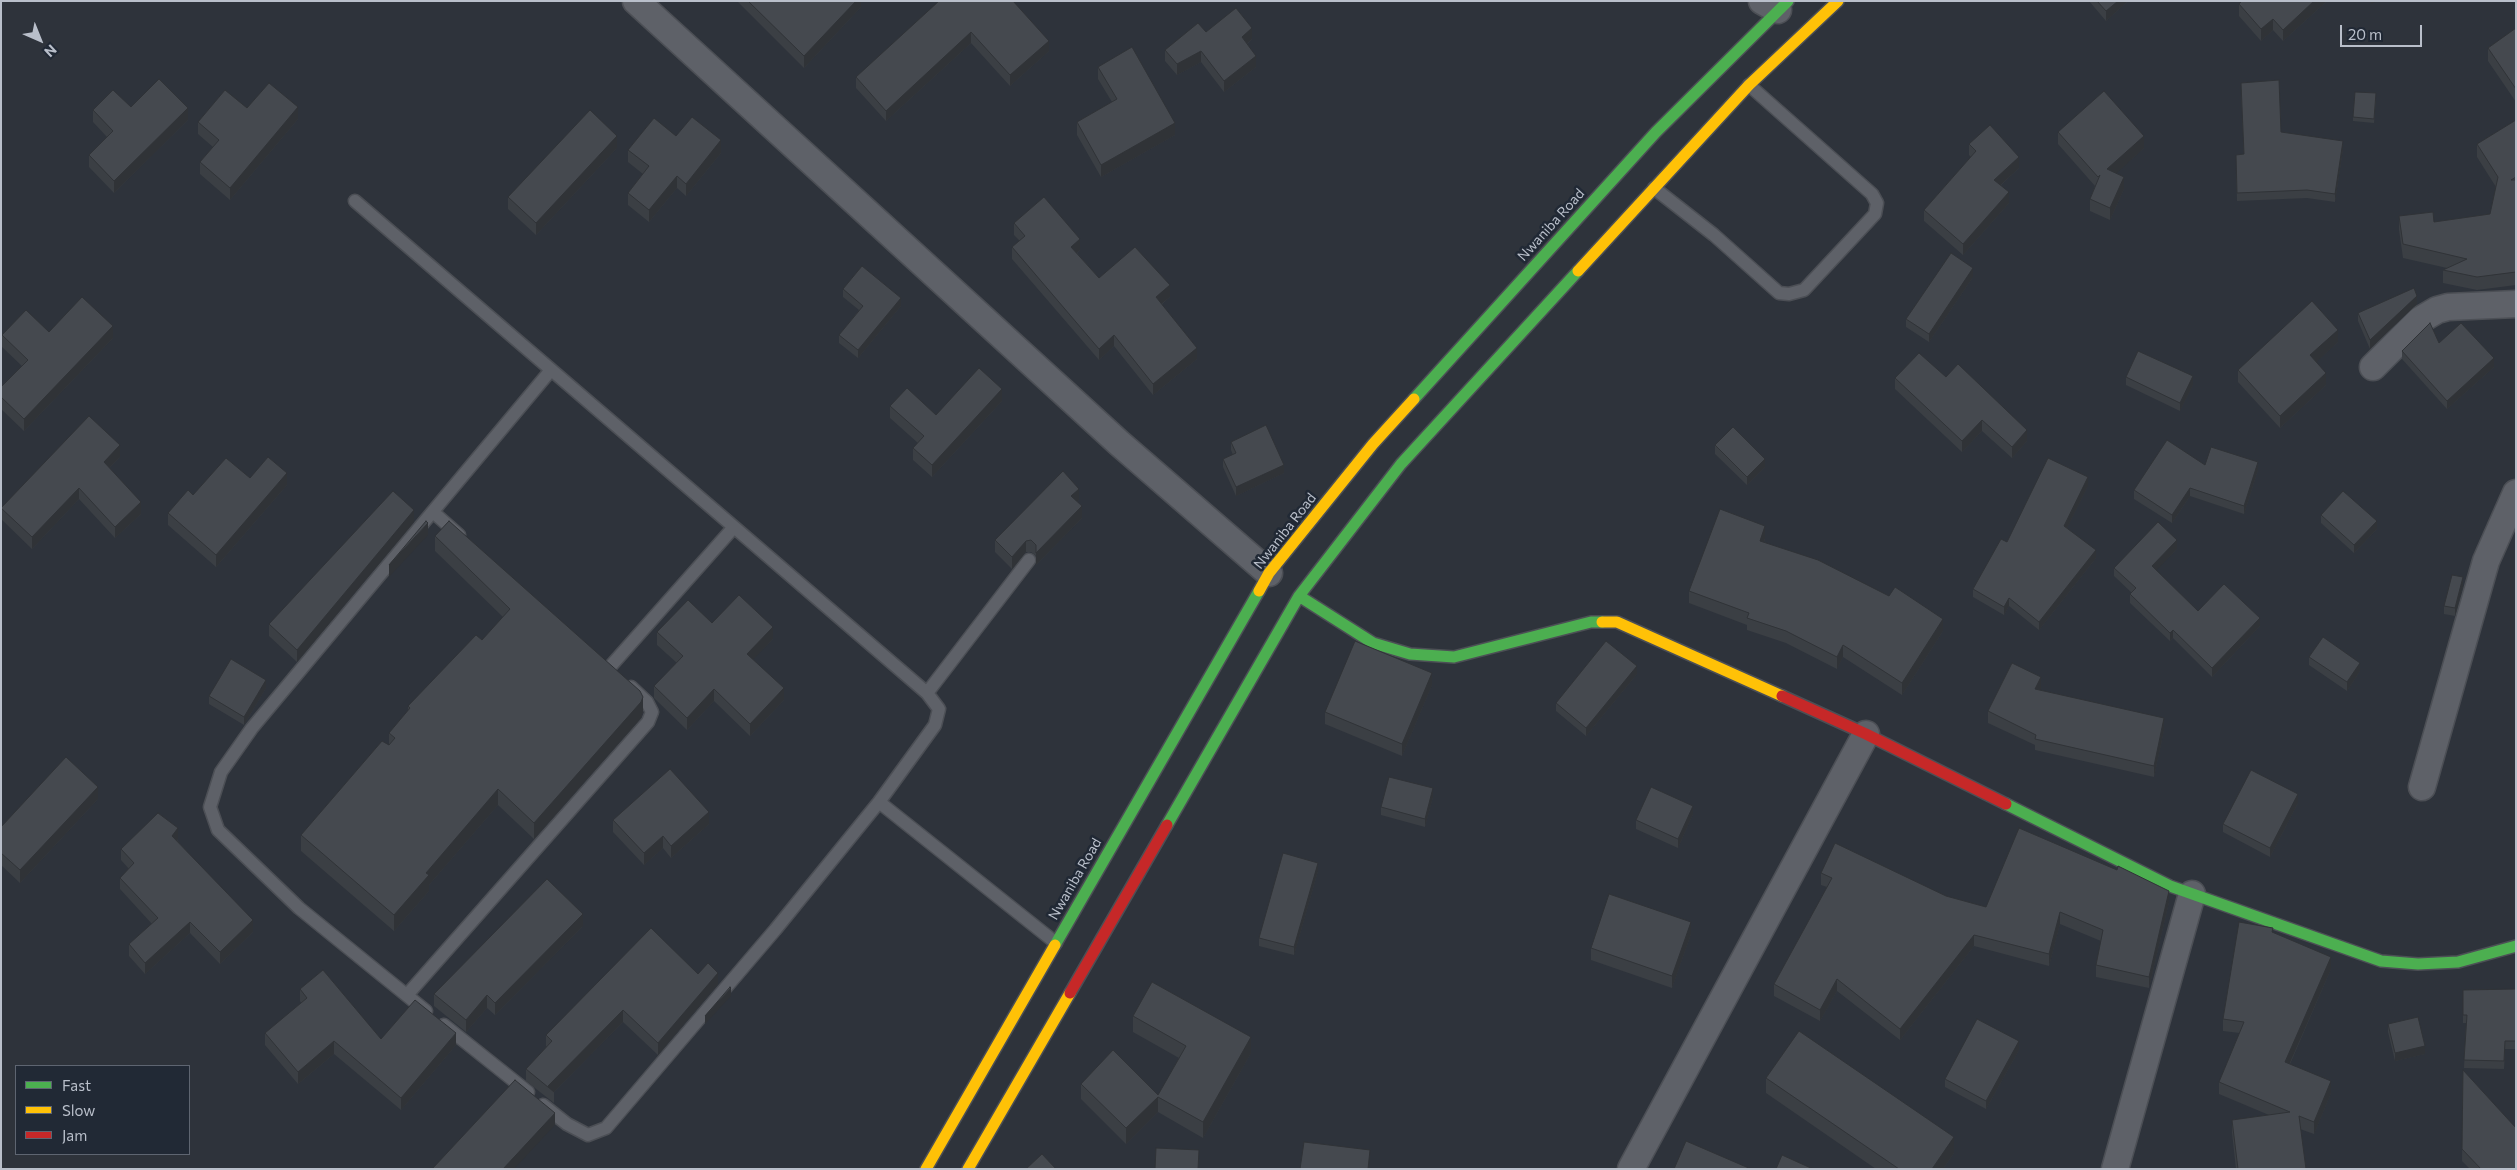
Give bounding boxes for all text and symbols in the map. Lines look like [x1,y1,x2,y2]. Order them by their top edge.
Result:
north arrow [15,15,65,65]
scale bar [2342,15,2424,47]
text: 20 m [2348,25,2382,43]
text: N [41,41,60,61]
street label: Nwaniba Road [1514,185,1588,265]
street label: Nwaniba Road [1250,490,1320,572]
street label: Nwaniba Road [1045,835,1105,923]
legend [15,1065,190,1155]
text: Fast [62,1076,91,1094]
text: Slow [62,1101,95,1119]
text: Jam [62,1126,87,1144]

